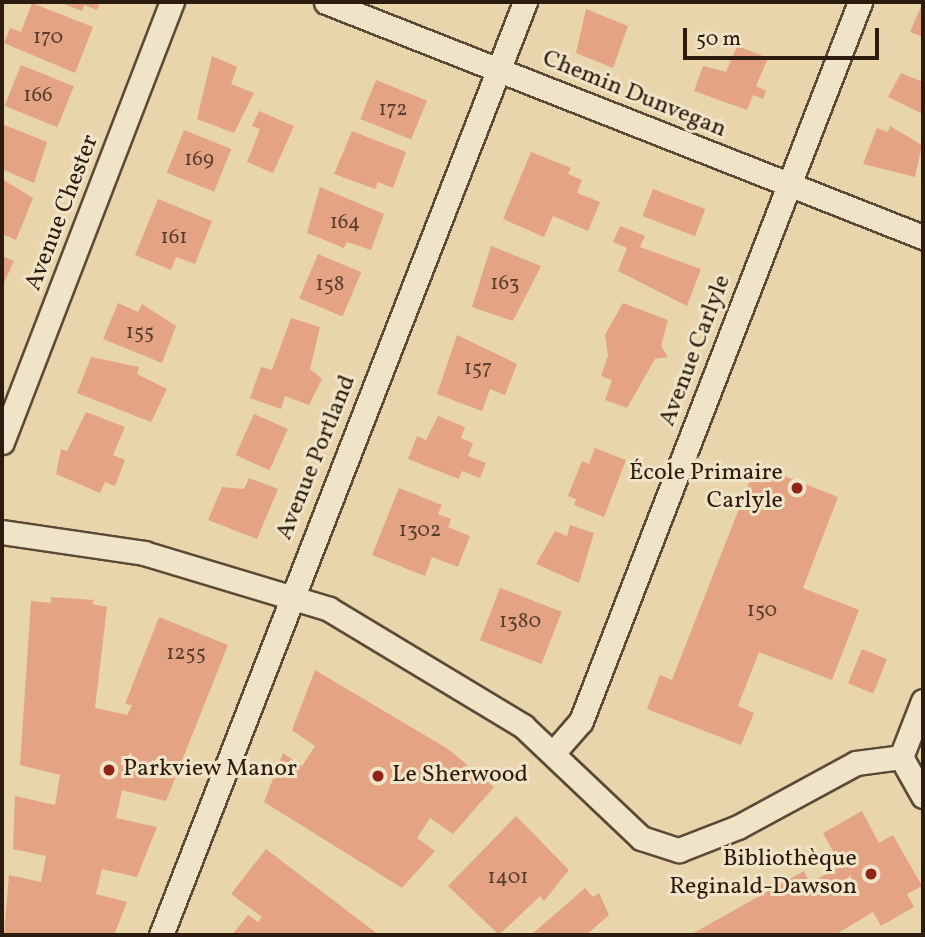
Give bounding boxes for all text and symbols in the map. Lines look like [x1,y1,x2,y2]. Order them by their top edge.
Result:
scale bar [687,14,883,58]
house number: 170 [33,25,63,51]
text: 50 m [696,25,741,54]
street label: Chemin Dunvegan [538,45,730,145]
house number: 166 [23,83,53,109]
house number: 172 [378,97,408,123]
street label: Avenue Chester [20,131,106,295]
house number: 169 [184,147,214,173]
house number: 164 [330,210,360,236]
house number: 161 [161,225,187,251]
house number: 163 [490,271,520,297]
street label: Avenue Carlyle [654,271,738,431]
house number: 158 [316,272,344,298]
house number: 155 [126,320,154,346]
house number: 157 [464,356,492,382]
street label: Avenue Portland [271,371,363,545]
place label: École Primaire Carlyle [629,460,783,516]
marker: École Primaire Carlyle [789,480,805,496]
house number: 1302 [399,518,441,544]
house number: 150 [747,598,777,624]
house number: 1380 [499,609,541,635]
house number: 1255 [166,641,206,667]
place label: Parkview Manor [123,756,298,784]
marker: Parkview Manor [101,762,117,778]
place label: Le Sherwood [392,762,528,790]
marker: Le Sherwood [370,768,386,784]
place label: Bibliothèque Reginald-Dawson [669,846,857,902]
house number: 1401 [487,865,529,891]
marker: Bibliothèque Reginald-Dawson [863,866,879,882]

